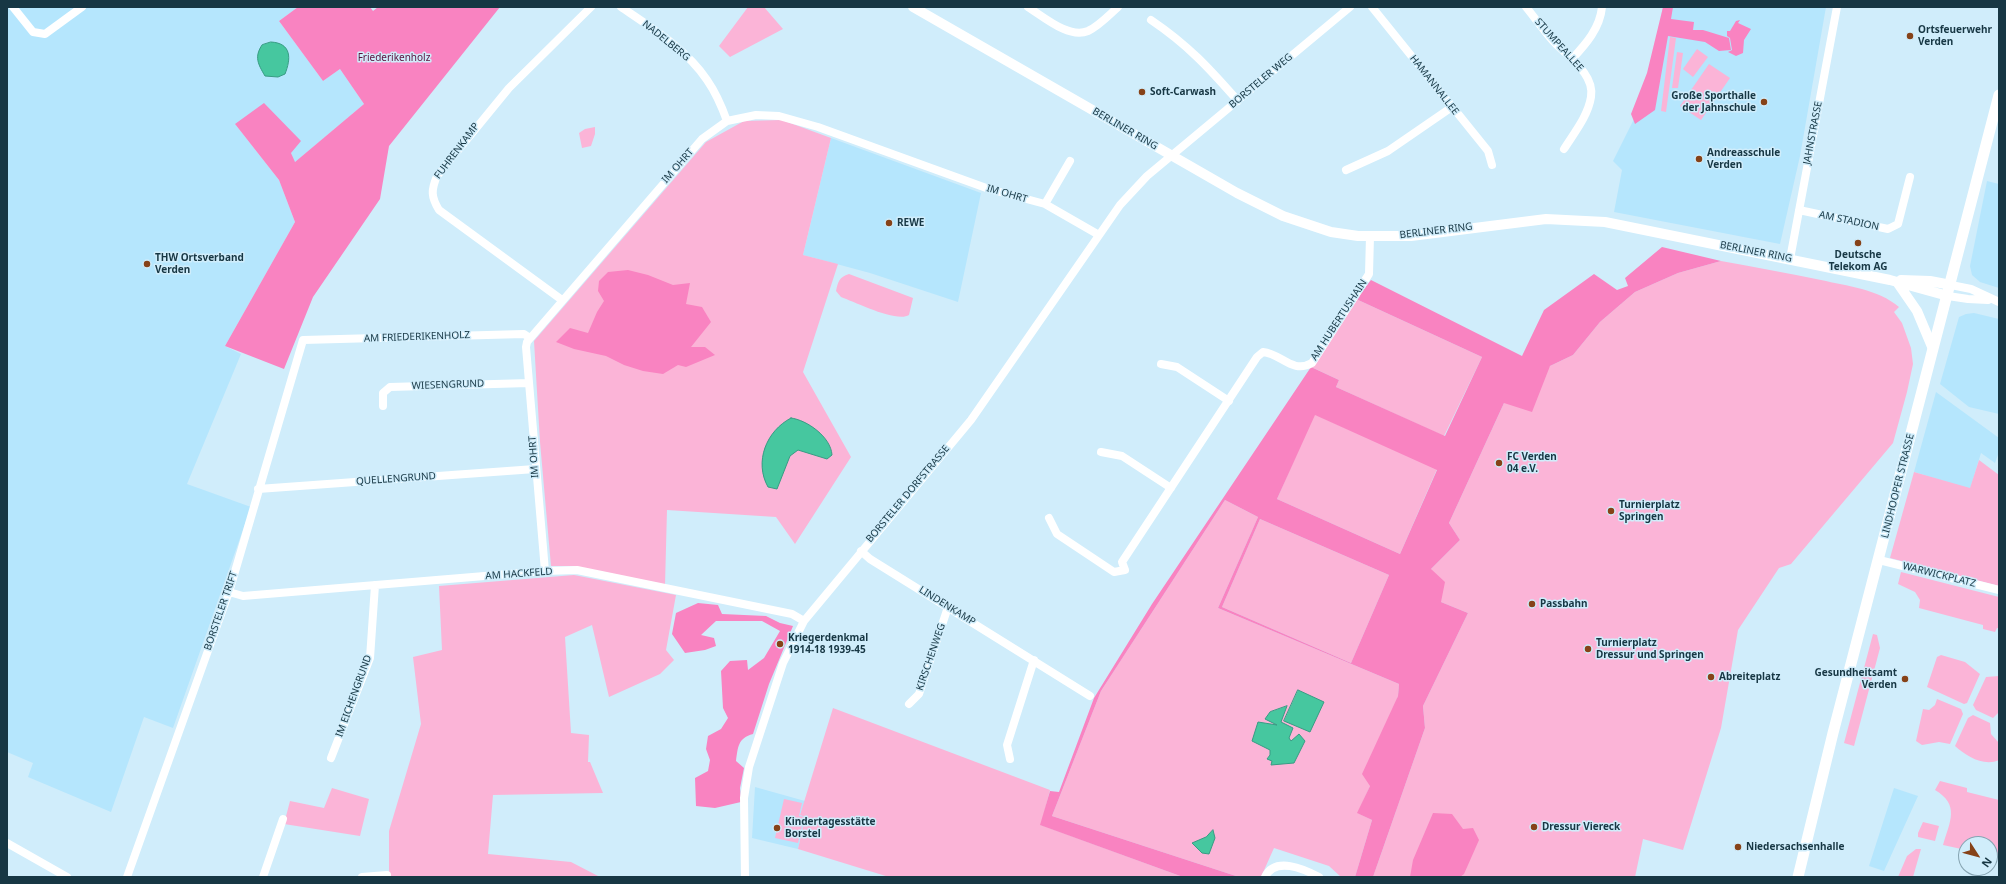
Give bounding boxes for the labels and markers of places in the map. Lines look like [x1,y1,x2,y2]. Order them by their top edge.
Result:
place label: Ortsfeuerwehr Verden [1918,24,1992,48]
marker: Ortsfeuerwehr Verden [1905,31,1915,41]
place label: Soft-Carwash [1150,86,1216,98]
marker: Soft-Carwash [1137,87,1147,97]
place label: Große Sporthalle der Jahnschule [1671,90,1756,114]
marker: Große Sporthalle der Jahnschule [1759,97,1769,107]
place label: Andreasschule Verden [1707,147,1780,170]
marker: Andreasschule Verden [1694,154,1704,164]
place label: REWE [897,217,924,229]
marker: REWE [884,218,894,228]
marker: Deutsche Telekom AG [1853,238,1863,248]
place label: Deutsche Telekom AG [1829,249,1887,272]
place label: THW Ortsverband Verden [155,252,244,276]
marker: THW Ortsverband Verden [142,259,152,269]
place label: FC Verden 04 e.V. [1507,451,1557,474]
marker: FC Verden 04 e.V. [1494,458,1504,468]
place label: Turnierplatz Springen [1619,499,1680,522]
marker: Turnierplatz Springen [1606,506,1616,516]
place label: Passbahn [1540,598,1588,610]
marker: Passbahn [1527,599,1537,609]
place label: Kriegerdenkmal 1914-18 1939-45 [788,632,868,656]
place label: Turnierplatz Dressur und Springen [1596,637,1704,660]
marker: Kriegerdenkmal 1914-18 1939-45 [775,639,785,649]
marker: Turnierplatz Dressur und Springen [1583,644,1593,654]
place label: Gesundheitsamt Verden [1815,667,1897,690]
place label: Abreiteplatz [1719,671,1780,683]
marker: Abreiteplatz [1706,672,1716,682]
marker: Gesundheitsamt Verden [1900,674,1910,684]
place label: Kindertagesstätte Borstel [785,816,876,840]
place label: Dressur Viereck [1542,821,1620,833]
marker: Dressur Viereck [1529,822,1539,832]
marker: Kindertagesstätte Borstel [772,823,782,833]
place label: Niedersachsenhalle [1746,841,1844,853]
marker: Niedersachsenhalle [1733,842,1743,852]

